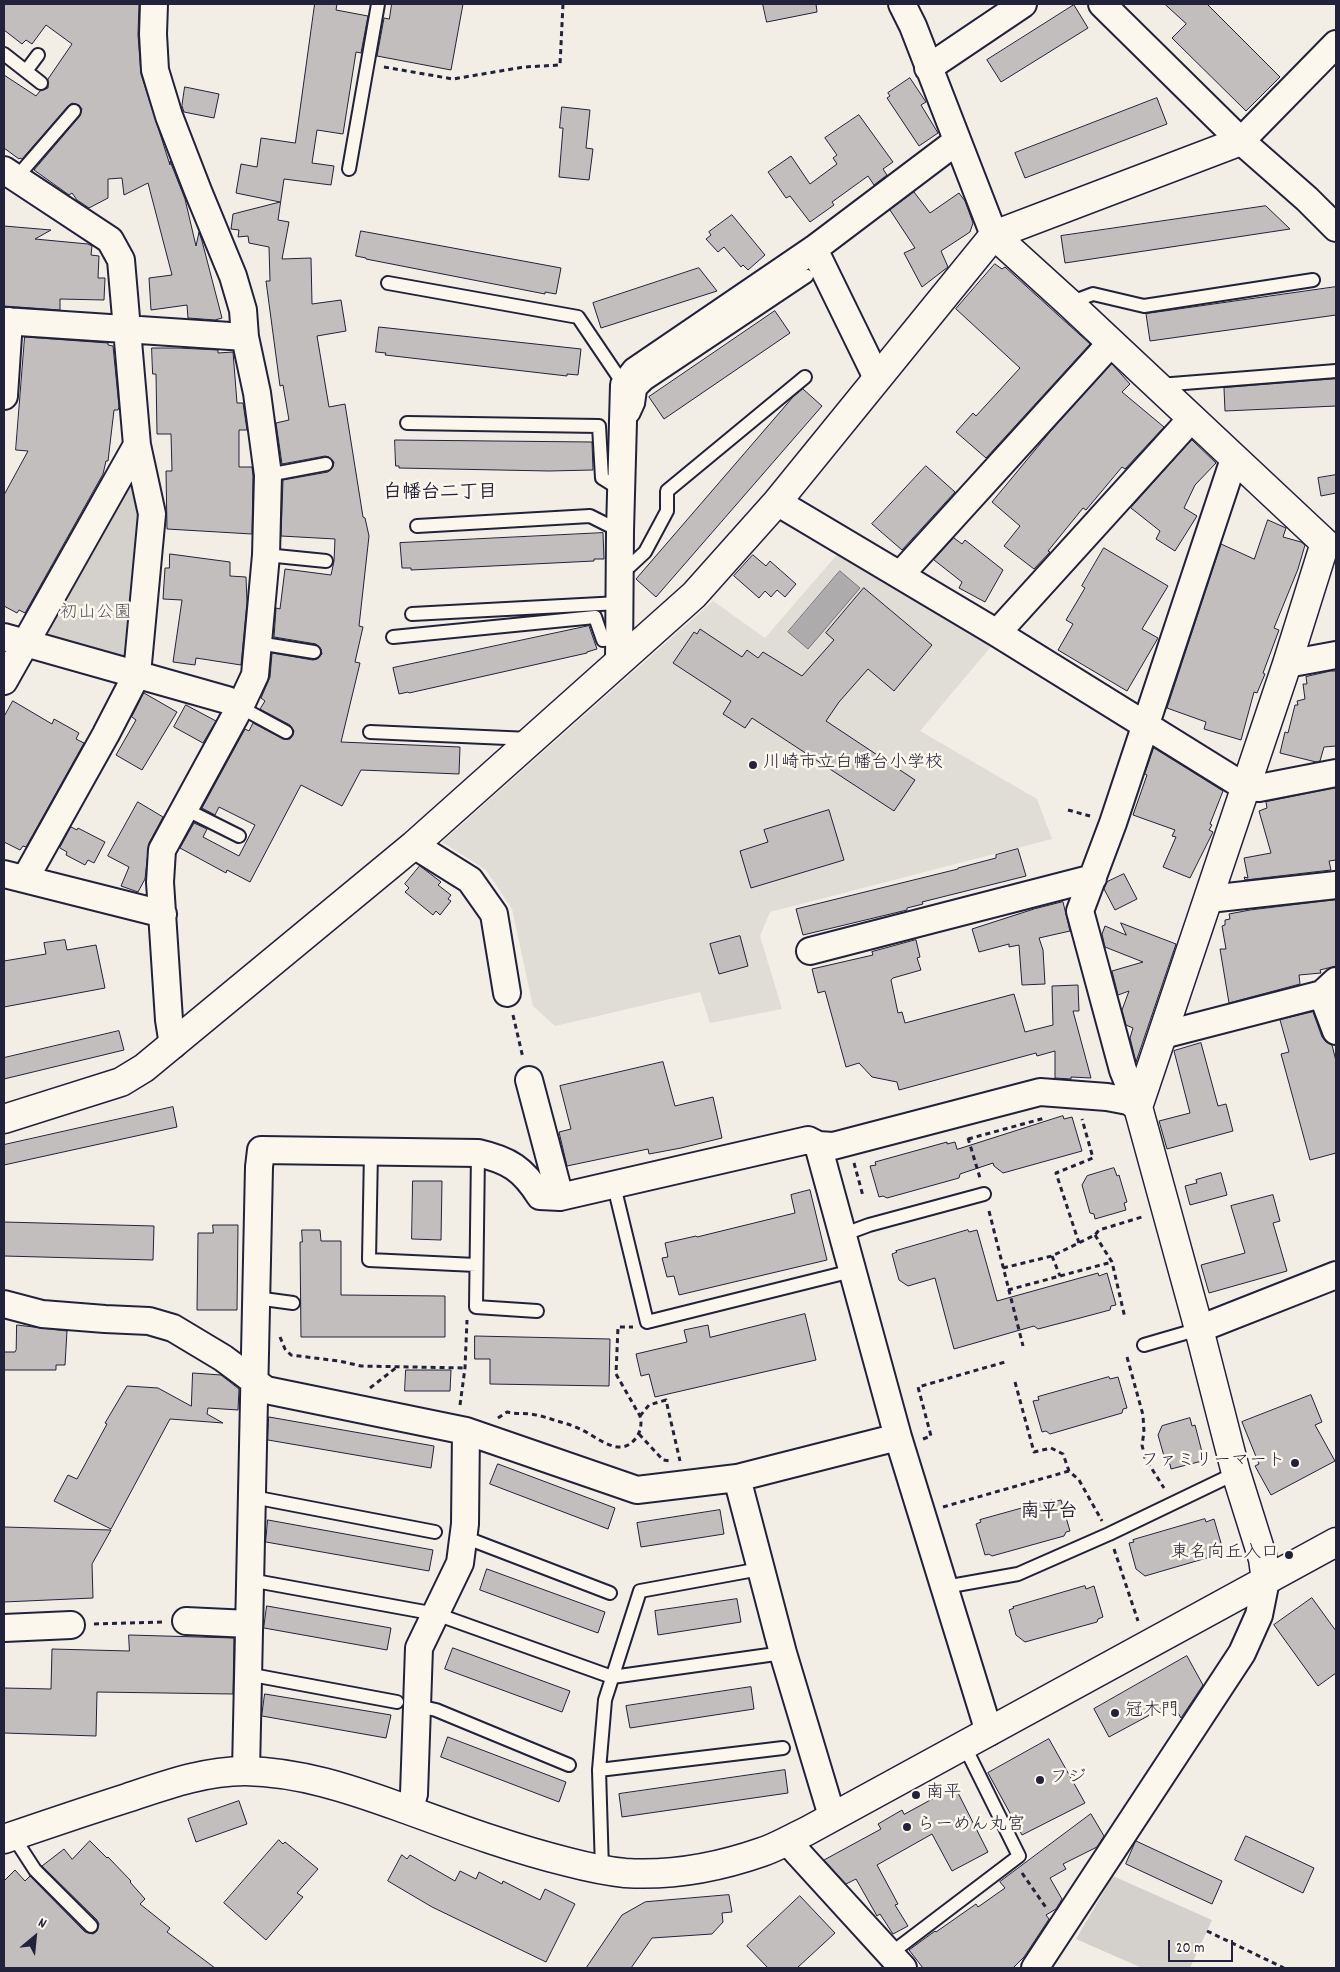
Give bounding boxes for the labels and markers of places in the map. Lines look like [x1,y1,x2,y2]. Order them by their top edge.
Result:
place label: 川崎市立白幡台小学校 [763,754,943,776]
marker: 川崎市立白幡台小学校 [747,759,759,771]
place label: ファミリーマート [1141,1452,1285,1474]
marker: ファミリーマート [1289,1457,1301,1469]
place label: 東名向丘入口 [1171,1544,1279,1566]
marker: 東名向丘入口 [1283,1549,1295,1561]
place label: 冠木門 [1125,1702,1179,1724]
marker: 冠木門 [1109,1707,1121,1719]
place label: フジ [1050,1769,1086,1791]
marker: フジ [1034,1774,1046,1786]
place label: 南平 [926,1784,962,1806]
marker: 南平 [910,1789,922,1801]
place label: らーめん丸宮 [917,1816,1025,1838]
marker: らーめん丸宮 [901,1821,913,1833]

